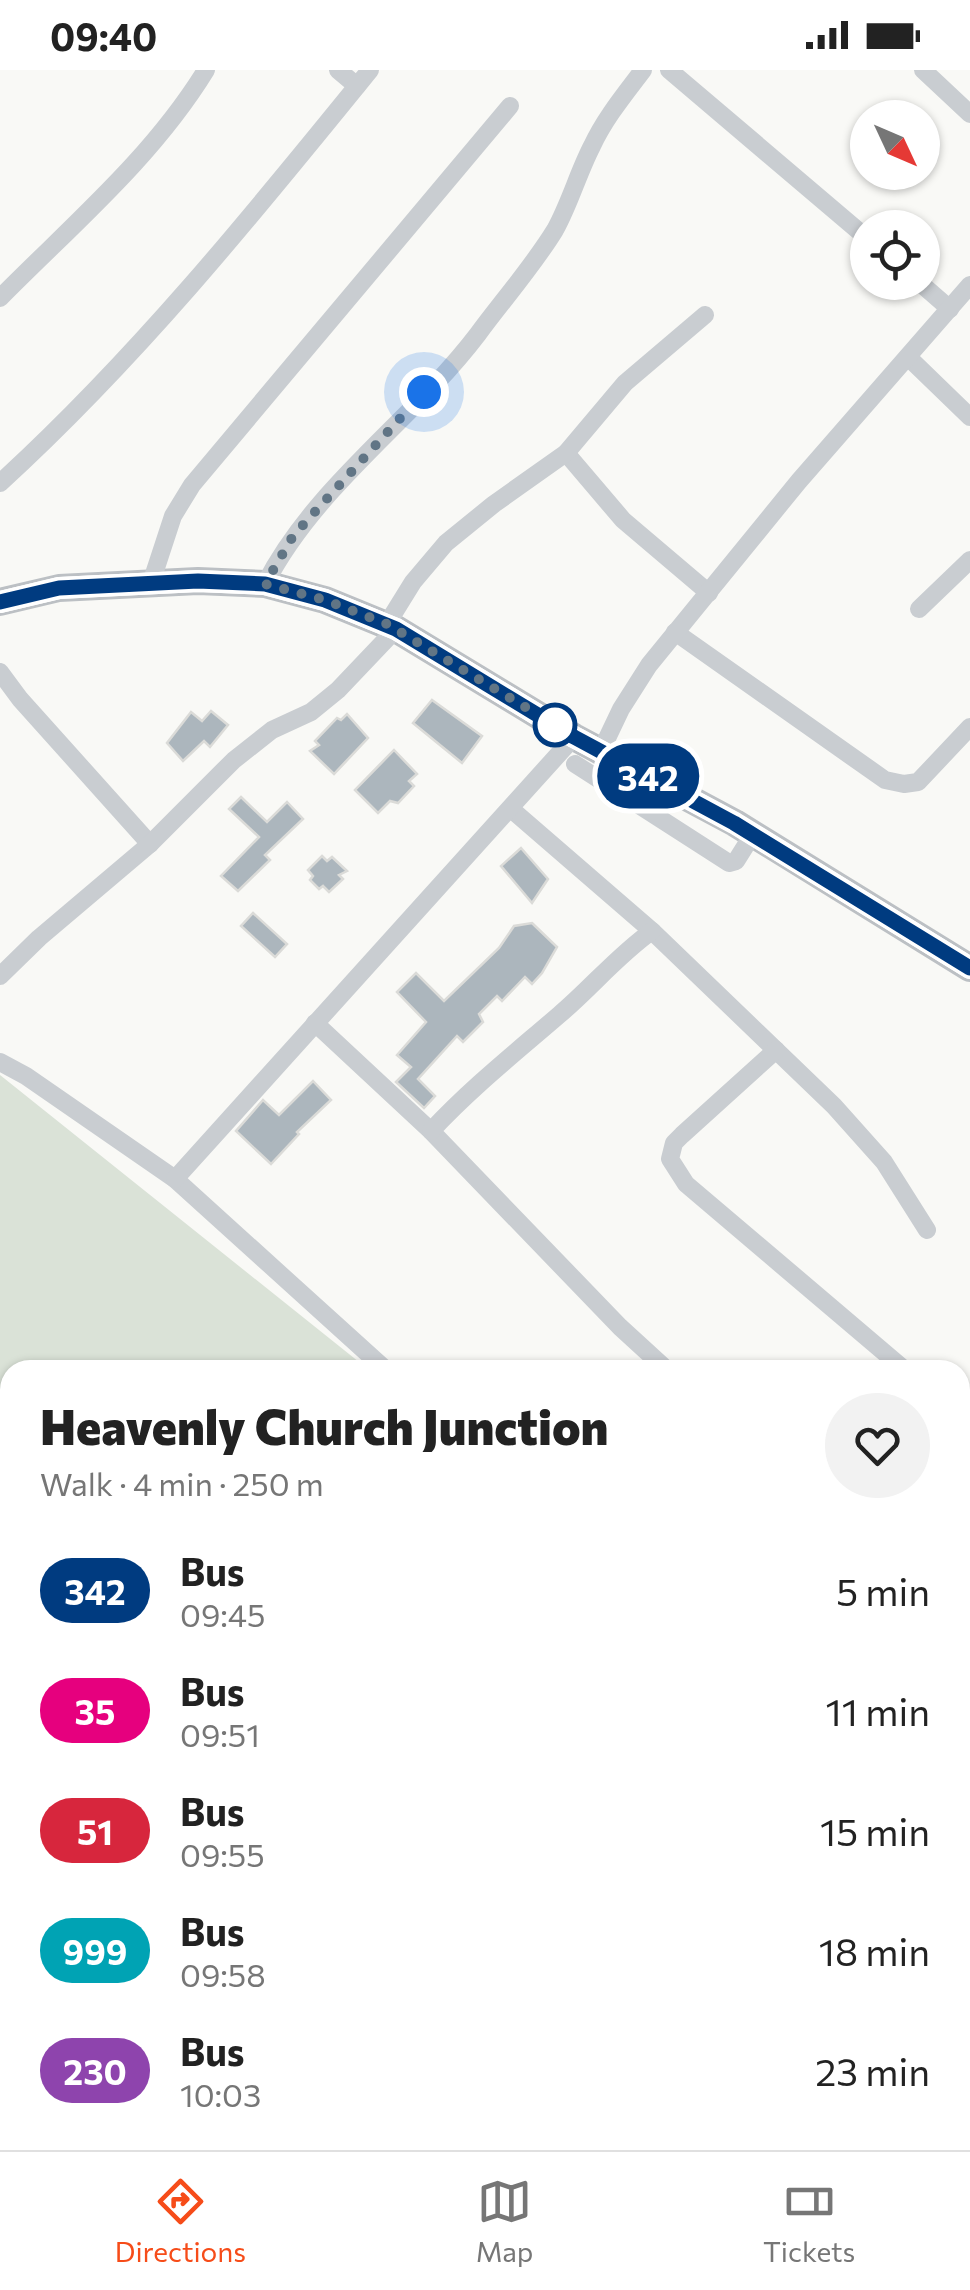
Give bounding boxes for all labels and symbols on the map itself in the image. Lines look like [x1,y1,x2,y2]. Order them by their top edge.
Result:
north arrow [850,100,940,190]
your location [399,367,449,417]
unlabelled marker [534,704,576,746]
line badge: 342 [590,744,706,808]

